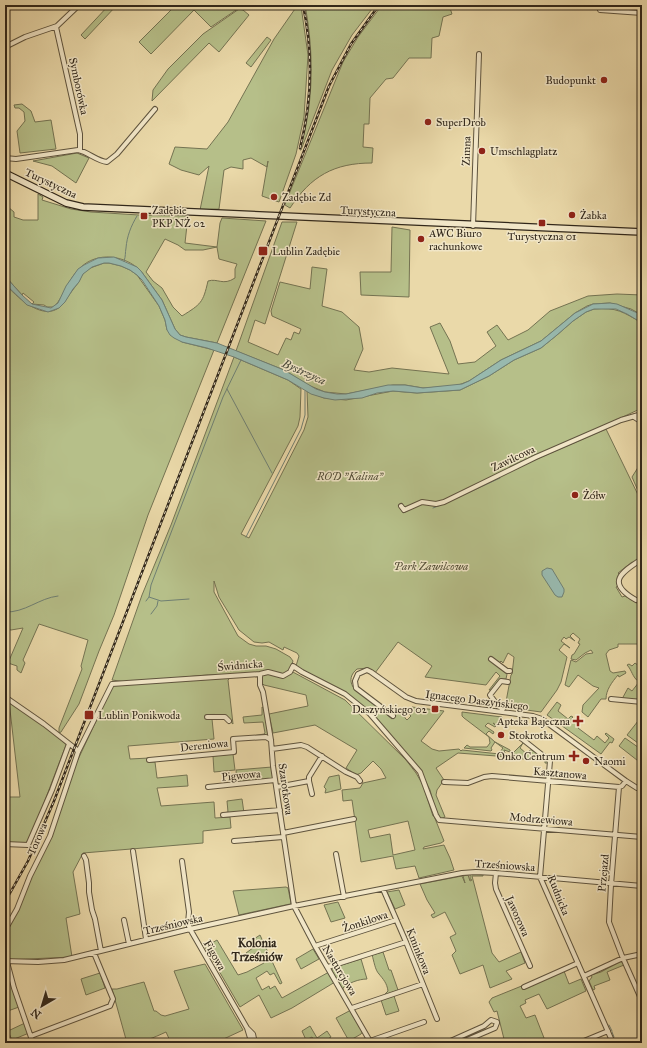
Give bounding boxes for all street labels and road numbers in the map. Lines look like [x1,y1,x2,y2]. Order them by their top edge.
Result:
street label: Symborówka [66,56,91,116]
street label: Zimna [459,136,474,166]
street label: Turystyczna [23,166,79,201]
street label: Turystyczna [340,204,397,219]
street label: Zawilcowa [489,443,537,474]
street label: Świdnicka [217,656,264,674]
street label: Ignacego Daszyńskiego [425,688,529,713]
street label: Dereniowa [179,736,229,754]
street label: Szarotkowa [275,762,296,816]
street label: Kasztanowa [533,765,587,782]
street label: Pigwowa [221,767,261,784]
street label: Modrzewiowa [509,810,574,829]
street label: Torowa [25,821,50,857]
street label: Przejazd [595,853,612,893]
street label: Trześniowska [474,857,536,874]
street label: Rudnicka [545,873,573,918]
street label: Jaworowa [502,893,532,939]
street label: Żonkilowa [341,907,390,935]
street label: Trześniowska [142,911,204,938]
street label: Kminkowa [403,926,434,976]
street label: Figowa [201,938,229,973]
street label: Nasturcjowa [320,943,360,998]

